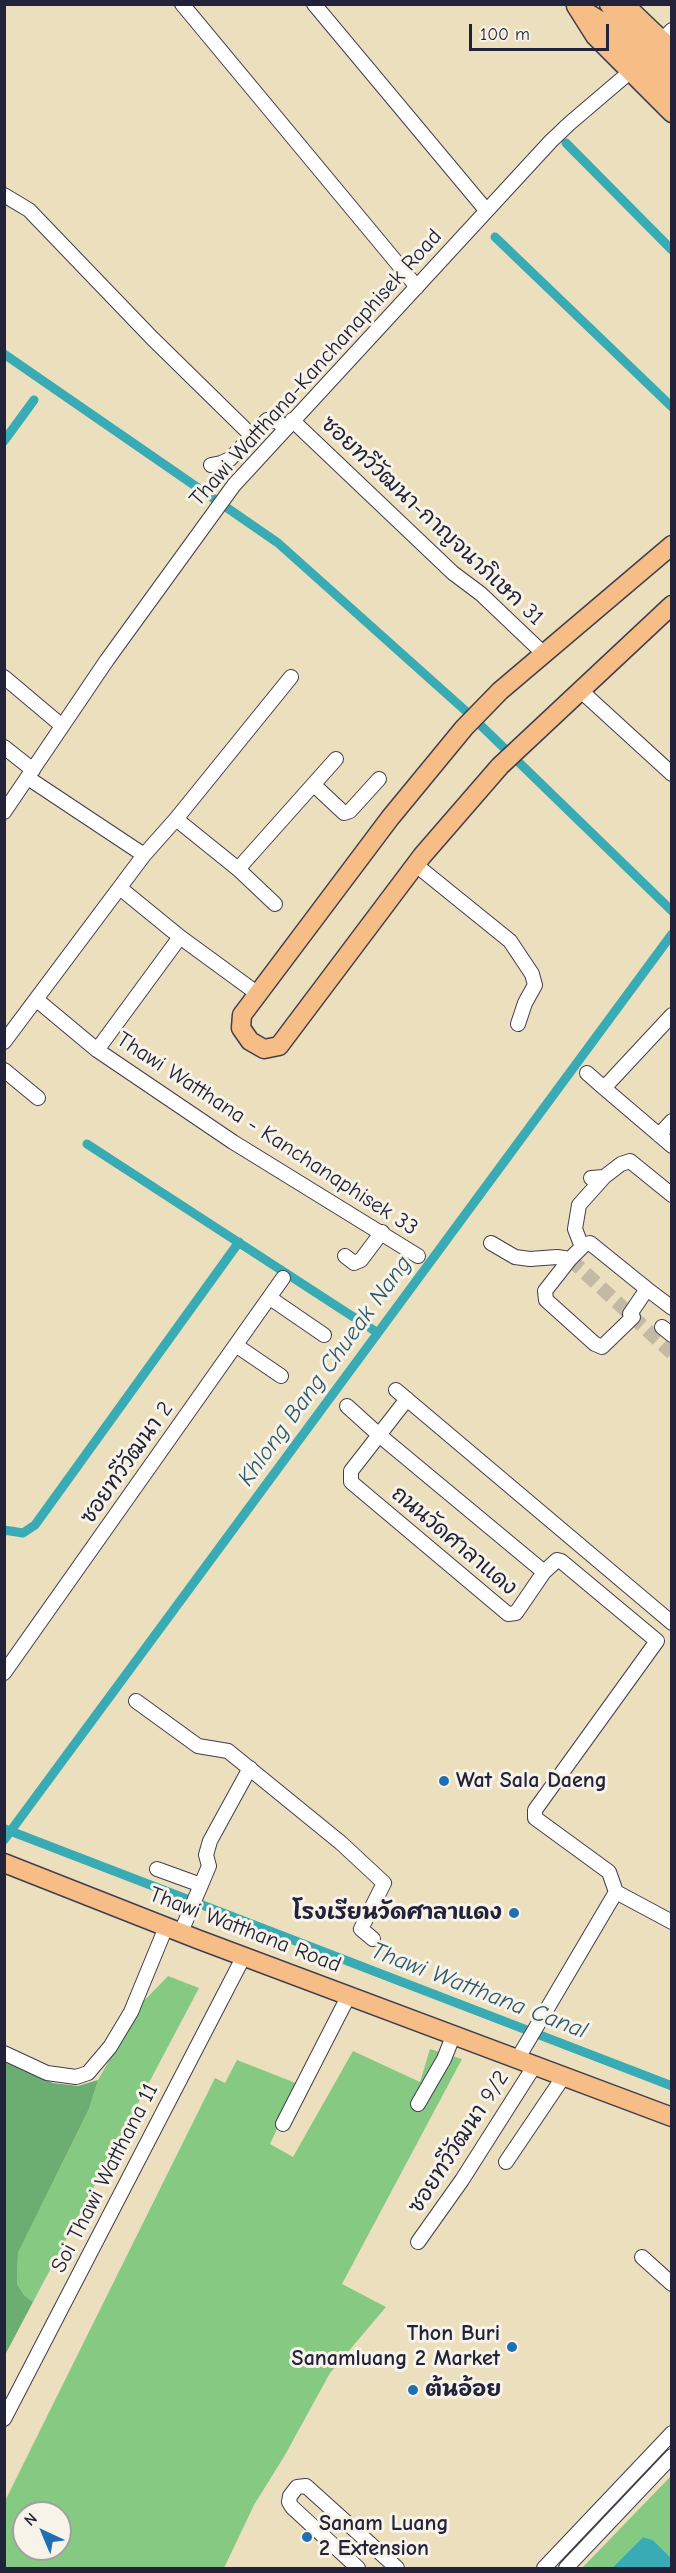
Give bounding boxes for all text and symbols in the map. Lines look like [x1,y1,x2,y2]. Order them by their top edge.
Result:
scale bar [472,12,612,50]
text: 100 m [480,24,530,45]
street label: Thawi Watthana-Kanchanaphisek Road [184,224,448,512]
street label: ซอยทวีวัฒนา-กาญจนาภิเษก 31 [315,411,549,631]
street label: Thawi Watthana - Kanchanaphisek 33 [111,1027,423,1241]
water label: Khlong Bang Chueak Nang [232,1250,418,1492]
street label: ซอยทวีวัฒนา 2 [75,1397,179,1529]
street label: ถนนวัดศาลาแดง [386,1481,522,1601]
place label: Wat Sala Daeng [456,1768,607,1794]
marker: Wat Sala Daeng [437,1774,451,1788]
street label: Thawi Watthana Road [145,1881,345,1979]
place label: โรงเรียนวัดศาลาแดง [293,1900,502,1926]
marker: โรงเรียนวัดศาลาแดง [507,1906,521,1920]
water label: Thawi Watthana Canal [367,1936,591,2046]
street label: ซอยทวีวัฒนา 9/2 [403,2066,515,2218]
street label: Soi Thawi Watthana 11 [46,2079,164,2277]
place label: Thon Buri Sanamluang 2 Market [292,2321,500,2372]
marker: Thon Buri Sanamluang 2 Market [505,2340,519,2354]
place label: ต้นอ้อย [425,2377,501,2403]
marker: ต้นอ้อย [406,2383,420,2397]
north arrow [12,2501,72,2561]
text: N [21,2509,41,2530]
place label: Sanam Luang 2 Extension [319,2511,449,2562]
marker: Sanam Luang 2 Extension [300,2530,314,2544]

